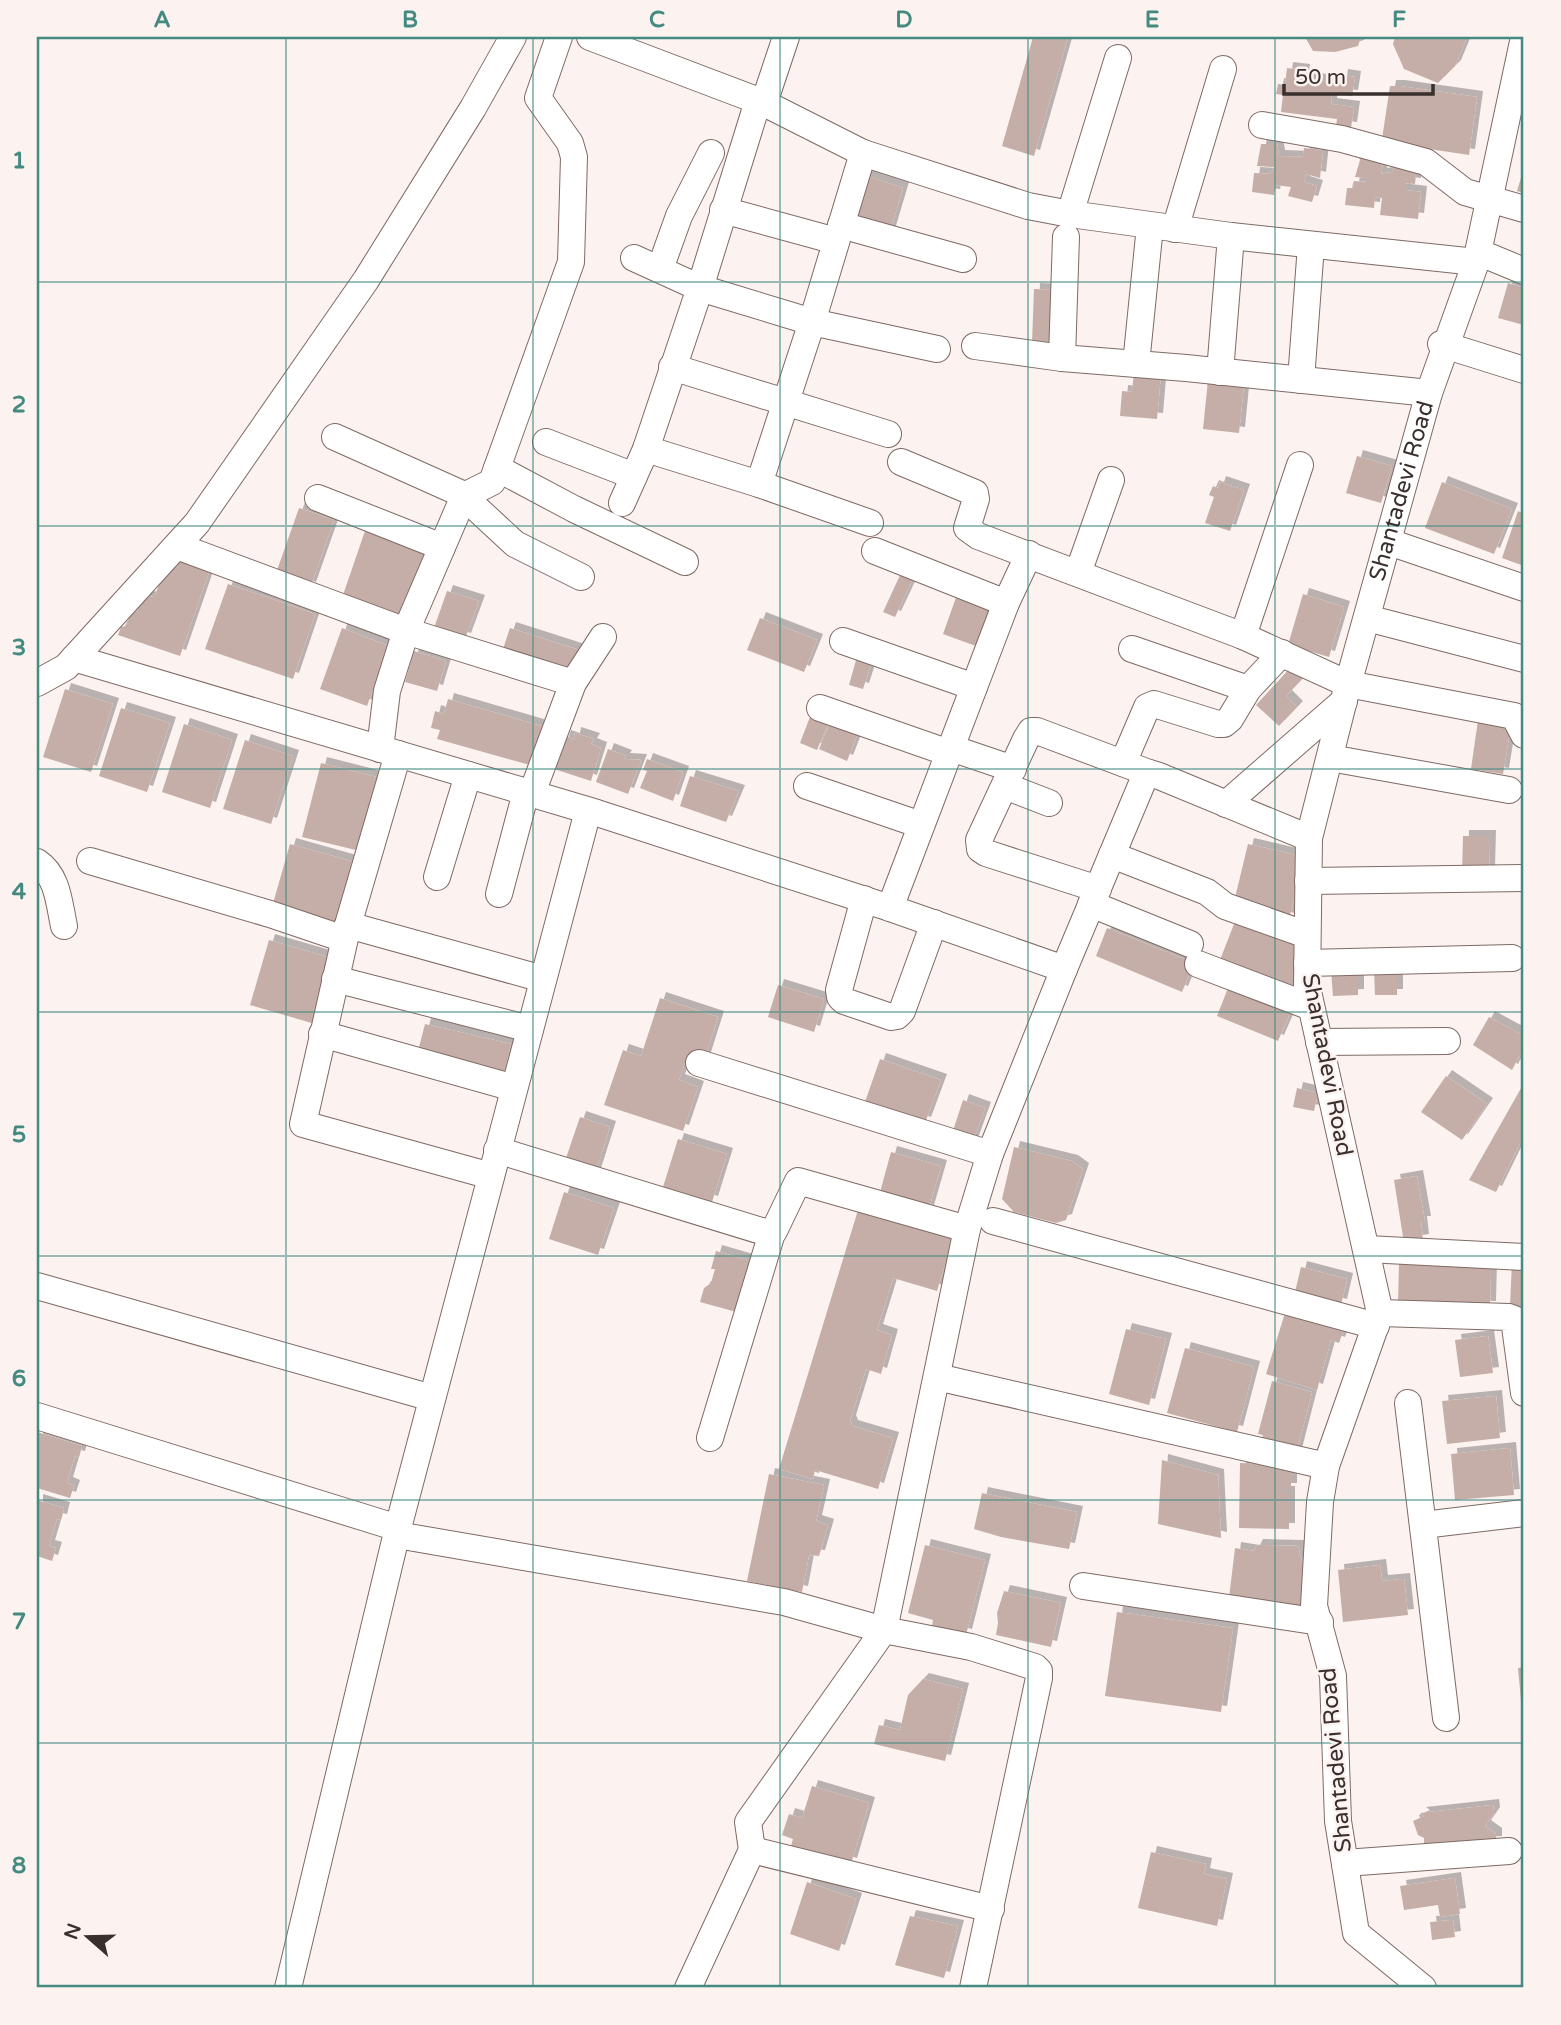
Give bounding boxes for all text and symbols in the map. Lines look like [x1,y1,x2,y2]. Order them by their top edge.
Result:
text: A [153,6,171,34]
text: B [402,6,418,34]
text: C [649,6,665,34]
text: D [895,6,913,34]
text: E [1145,6,1159,34]
text: F [1392,6,1406,34]
scale bar [1284,52,1433,96]
text: 50 m [1295,65,1346,90]
text: 1 [12,147,26,175]
text: 2 [12,391,26,419]
street label: Shantadevi Road [1363,398,1440,584]
text: 3 [12,634,26,662]
text: 4 [12,878,27,906]
street label: Shantadevi Road [1296,971,1358,1159]
text: 5 [12,1121,26,1149]
text: 6 [12,1365,26,1393]
text: 7 [12,1608,26,1636]
street label: Shantadevi Road [1314,1666,1358,1854]
text: 8 [12,1852,26,1880]
north arrow [52,1902,122,1972]
text: N [60,1921,86,1942]

